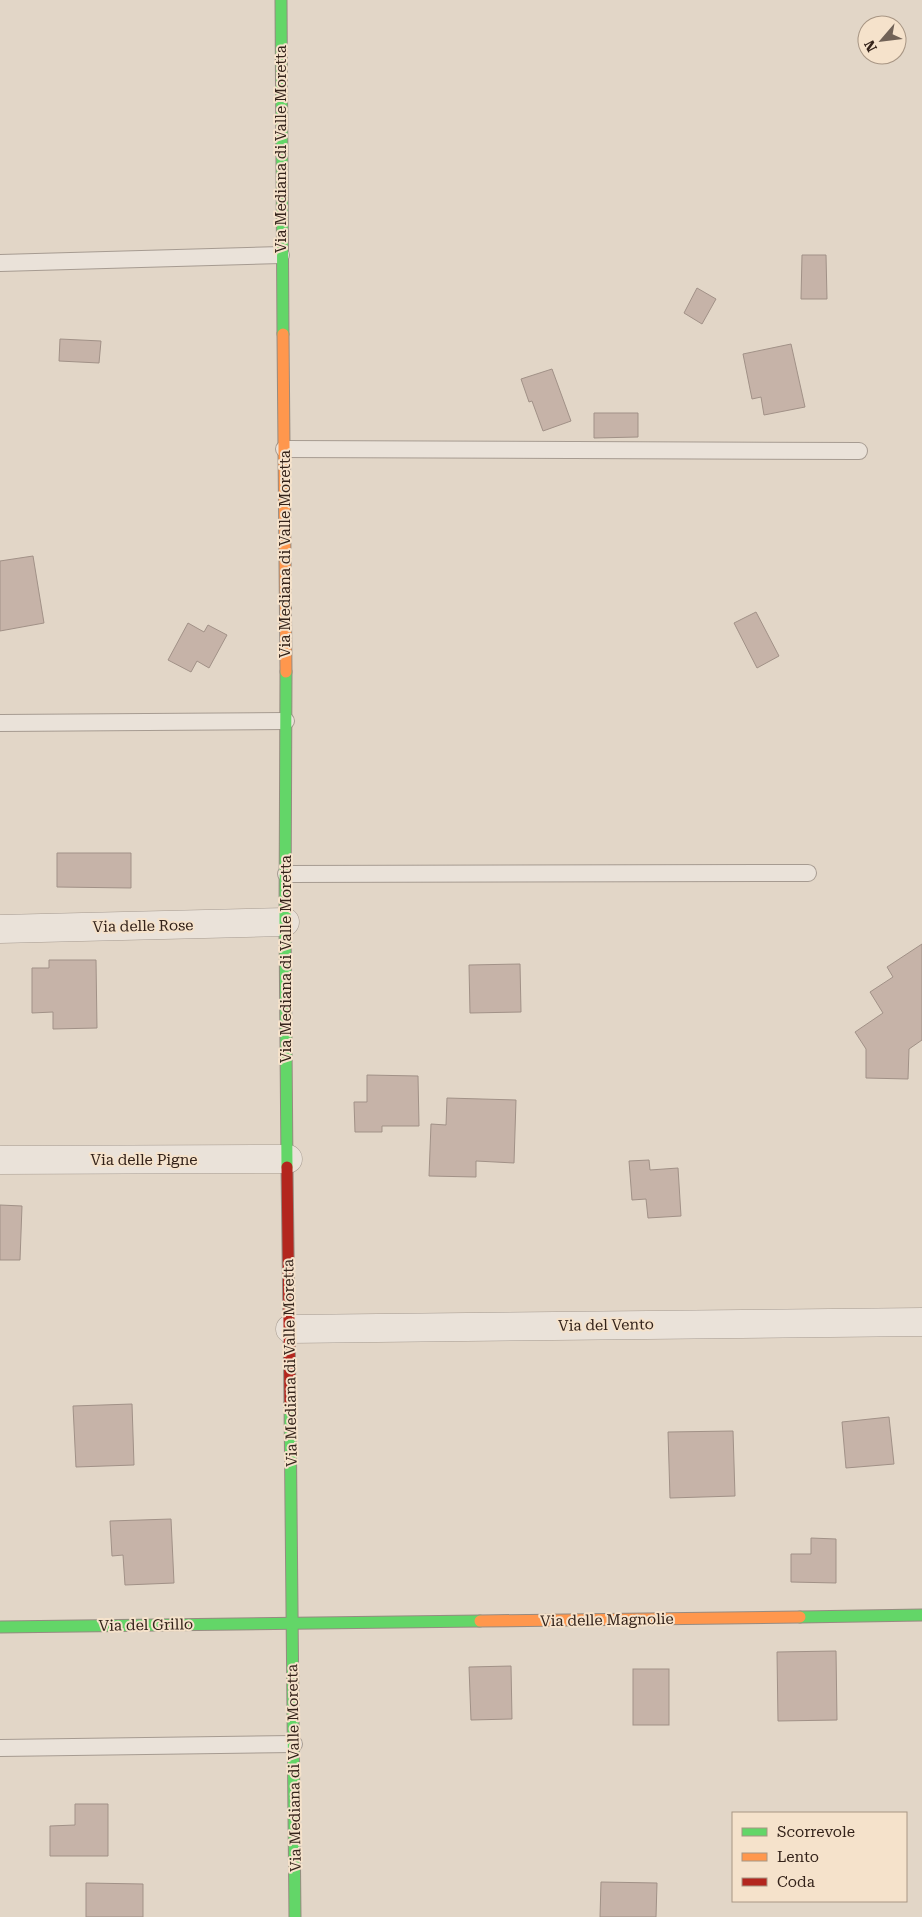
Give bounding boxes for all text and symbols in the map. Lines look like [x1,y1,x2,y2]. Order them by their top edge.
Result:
north arrow [857,15,907,65]
text: N [861,37,880,55]
street label: Via Mediana di Valle Moretta [272,45,290,253]
street label: Via Mediana di Valle Moretta [276,450,294,658]
street label: Via Mediana di Valle Moretta [277,855,295,1063]
street label: Via delle Rose [92,916,194,936]
street label: Via delle Pigne [90,1151,198,1169]
street label: Via Mediana di Valle Moretta [279,1259,301,1467]
street label: Via del Vento [558,1315,654,1335]
street label: Via delle Magnolie [540,1610,674,1630]
street label: Via del Grillo [99,1615,193,1635]
street label: Via Mediana di Valle Moretta [283,1664,305,1872]
legend [732,1812,907,1902]
text: Scorrevole [777,1823,855,1841]
text: Lento [777,1848,819,1866]
text: Coda [777,1873,815,1891]

